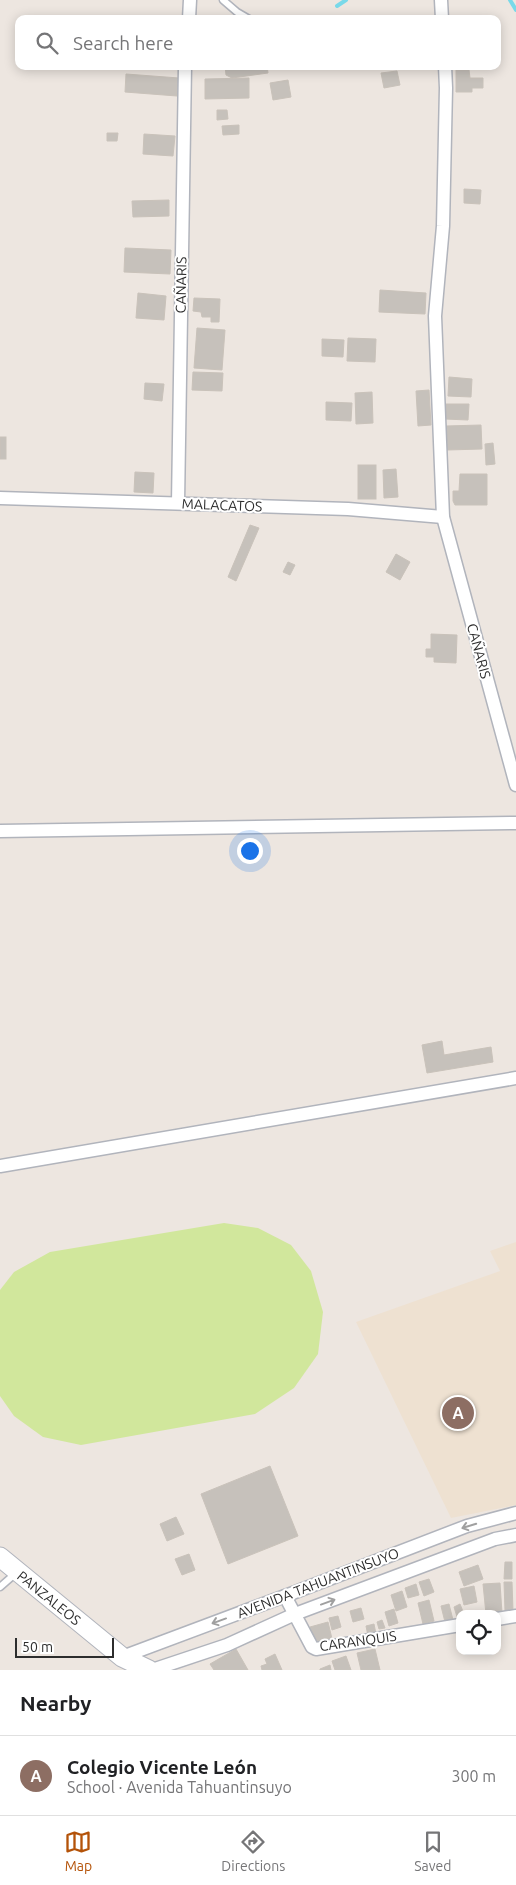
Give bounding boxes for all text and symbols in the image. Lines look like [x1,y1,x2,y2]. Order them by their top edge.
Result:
search box [15,15,501,70]
icon: search [33,29,61,57]
text: Search here [73,32,173,54]
street label: CAÑARIS [172,256,189,314]
street label: MALACATOS [181,496,263,514]
street label: CAÑARIS [464,621,495,680]
your location [237,838,263,864]
pin: A [442,1394,474,1432]
one-way arrow [461,1521,477,1531]
street label: AVENIDA TAHUANTINSUYO [235,1545,401,1621]
street label: PANZALEOS [14,1568,84,1628]
one-way arrow [319,1597,335,1606]
map controls [456,1610,501,1655]
button: locate [456,1610,501,1655]
one-way arrow [212,1617,227,1626]
street label: CARANQUIS [318,1628,398,1654]
scale bar [15,1635,114,1658]
text: 50 m [22,1639,53,1655]
text: Nearby [20,1691,91,1715]
text: Colegio Vicente León [67,1756,257,1778]
text: A [30,1767,42,1785]
text: 300 m [451,1767,496,1785]
text: School · Avenida Tahuantinsuyo [67,1778,292,1796]
tab: Map [64,1828,92,1874]
tab: Directions [221,1828,285,1874]
tab: Saved [414,1828,452,1874]

